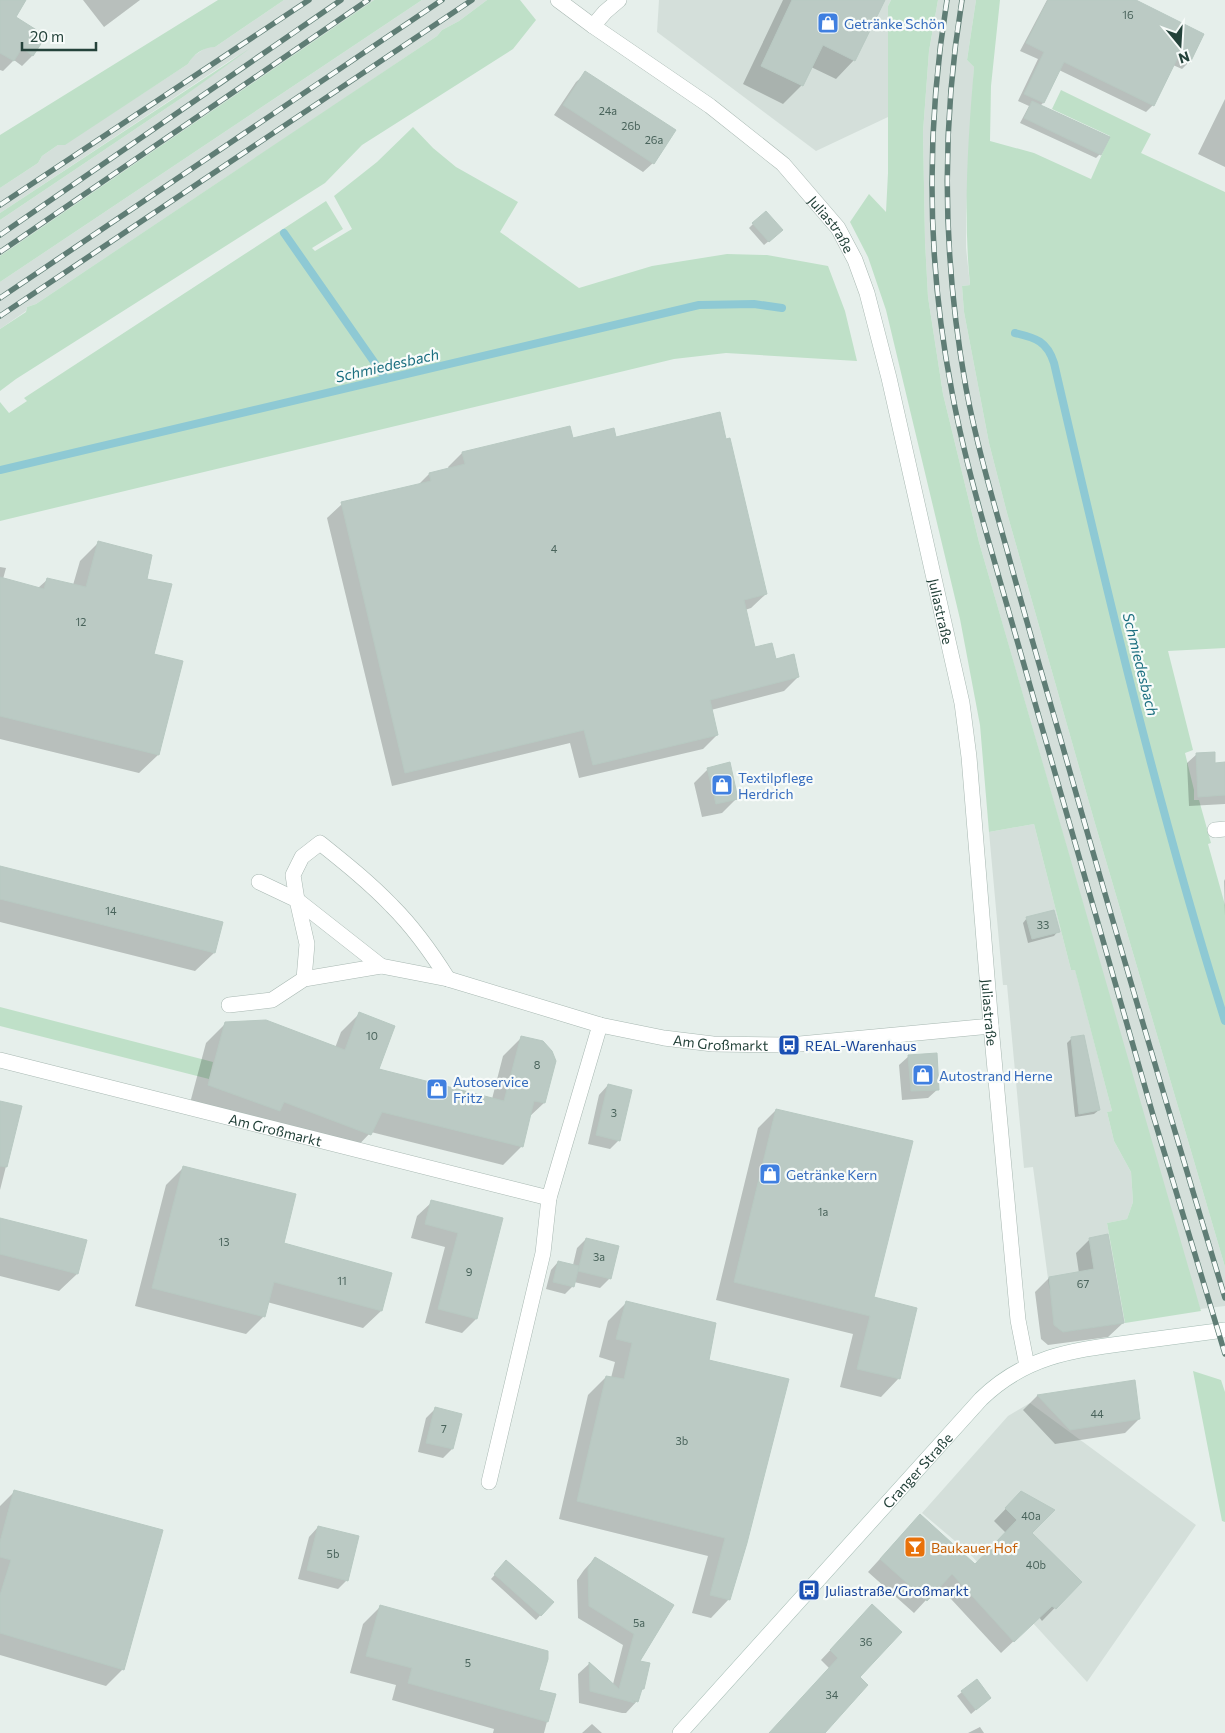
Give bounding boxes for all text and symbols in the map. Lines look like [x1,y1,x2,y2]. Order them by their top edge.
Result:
house number: 16 [1122,8,1134,21]
shop icon: Getränke Schön [816,11,840,35]
place label: Getränke Schön [844,15,945,32]
scale bar [22,20,96,52]
north arrow [1155,20,1205,70]
text: 20 m [30,27,64,45]
text: N [1177,48,1192,68]
house number: 24a [599,104,617,117]
house number: 26b [621,119,641,132]
house number: 26a [645,133,663,146]
street label: Juliastraße [805,192,858,255]
water label: Schmiedesbach [333,344,441,386]
house number: 4 [551,542,558,555]
street label: Juliastraße [926,576,957,646]
water label: Schmiedesbach [1119,610,1163,718]
house number: 12 [76,615,86,628]
place label: Textilpflege Herdrich [738,769,813,802]
shop icon: Textilpflege Herdrich [710,773,734,797]
house number: 14 [105,904,117,917]
house number: 33 [1037,918,1049,931]
street label: Juliastraße [979,978,1001,1047]
house number: 10 [366,1029,378,1042]
street label: Am Großmarkt [672,1031,769,1053]
bus stop icon: REAL-Warenhaus [777,1033,801,1057]
place label: REAL-Warenhaus [805,1037,917,1054]
house number: 8 [534,1058,541,1071]
shop icon: Autostrand Herne [911,1063,935,1087]
place label: Autostrand Herne [939,1067,1053,1084]
place label: Autoservice Fritz [453,1073,529,1106]
shop icon: Autoservice Fritz [425,1077,449,1101]
house number: 3 [611,1106,617,1119]
street label: Am Großmarkt [227,1109,324,1149]
shop icon: Getränke Kern [758,1162,782,1186]
place label: Getränke Kern [786,1166,877,1183]
house number: 1a [818,1205,828,1218]
house number: 13 [219,1235,229,1248]
house number: 3a [593,1250,605,1263]
house number: 9 [466,1265,473,1278]
house number: 11 [337,1274,347,1287]
house number: 67 [1077,1277,1089,1290]
house number: 44 [1090,1407,1104,1420]
house number: 7 [441,1422,447,1435]
street label: Cranger Straße [879,1429,955,1511]
house number: 3b [676,1434,688,1447]
house number: 40a [1021,1509,1041,1522]
bar icon: Baukauer Hof [903,1535,927,1559]
place label: Baukauer Hof [931,1539,1018,1556]
house number: 5b [327,1547,339,1560]
house number: 40b [1026,1558,1046,1571]
bus stop icon: Juliastraße/Großmarkt [797,1578,821,1602]
place label: Juliastraße/Großmarkt [825,1582,969,1599]
house number: 5a [633,1616,645,1629]
house number: 36 [860,1635,873,1648]
house number: 5 [465,1656,471,1669]
house number: 34 [826,1688,839,1701]

